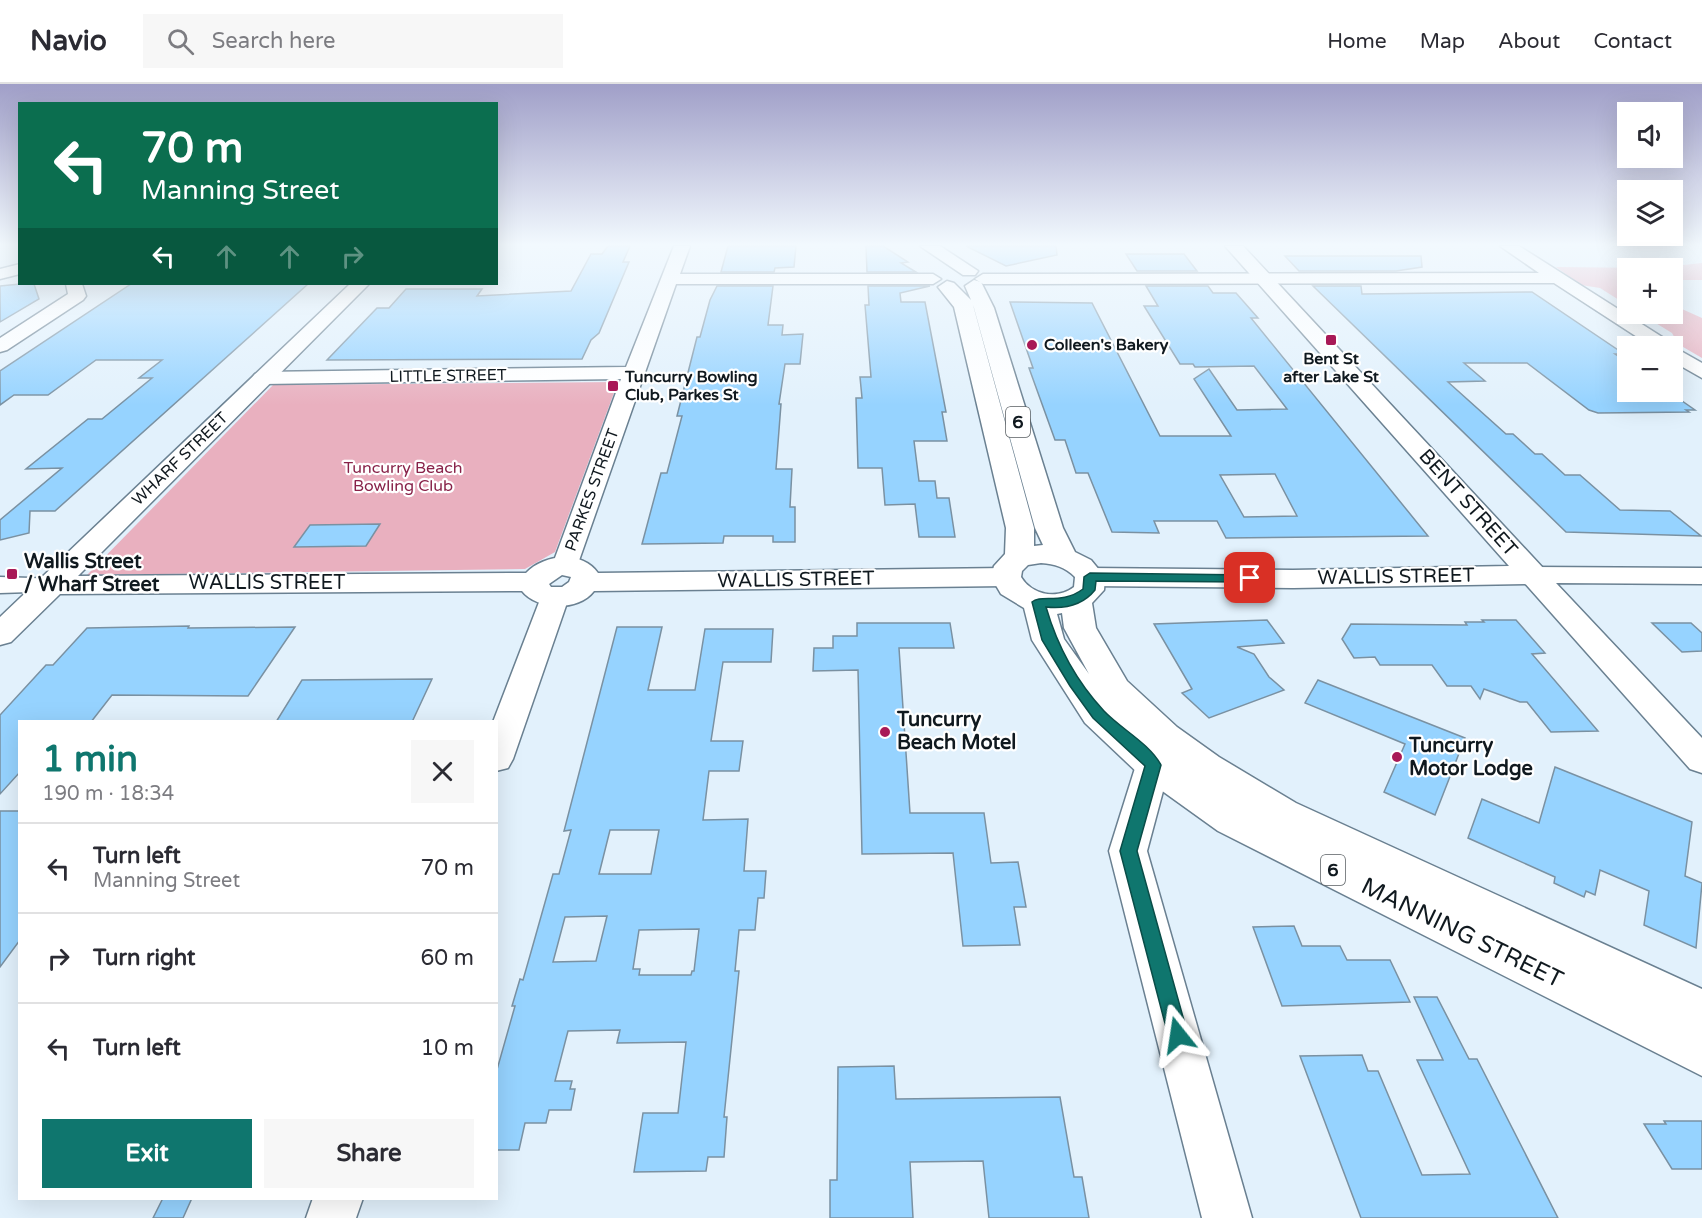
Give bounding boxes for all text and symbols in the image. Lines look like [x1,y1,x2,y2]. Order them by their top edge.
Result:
search box [143,14,563,68]
text: Navio [30,24,107,58]
icon: search [164,25,197,58]
text: Search here [212,28,336,54]
text: Home [1327,29,1387,54]
text: Map [1420,29,1465,54]
text: About [1498,29,1560,54]
text: Contact [1593,29,1672,54]
map controls [1617,102,1683,402]
button: sound [1617,102,1683,168]
text: 70 m [141,123,243,174]
icon: left [42,126,120,204]
text: Manning Street [141,174,340,207]
button: layers [1617,180,1683,246]
icon: left [147,240,180,273]
icon: ahead [210,240,243,273]
icon: ahead [273,240,306,273]
icon: right [336,240,369,273]
button: + [1617,258,1683,324]
marker: Bent St after Lake St [1324,333,1338,347]
place label: Colleen's Bakery [1044,335,1169,355]
button: − [1617,336,1683,402]
marker: Colleen's Bakery [1025,338,1039,352]
place label: Bent St after Lake St [1283,349,1380,387]
street label: LITTLE STREET [389,365,507,387]
place label: Tuncurry Bowling Club, Parkes St [624,367,758,405]
marker: Tuncurry Bowling Club, Parkes St [606,379,620,393]
road number: 6 [1006,407,1030,437]
street label: WHARF STREET [128,408,232,510]
street label: PARKES STREET [561,426,624,554]
street label: BENT STREET [1414,445,1522,561]
park label: Tuncurry Beach Bowling Club [344,458,462,496]
place label: Wallis Street / Wharf Street [24,550,160,597]
pin [1224,552,1275,603]
icon: arrive [1233,561,1266,594]
street label: WALLIS STREET [1317,564,1475,590]
marker: Wallis Street / Wharf Street [5,567,19,581]
street label: WALLIS STREET [717,567,875,593]
street label: WALLIS STREET [188,571,346,595]
place label: Tuncurry Beach Motel [896,708,1016,755]
marker: Tuncurry Beach Motel [878,725,892,739]
place label: Tuncurry Motor Lodge [1408,734,1533,781]
text: 1 min [42,738,138,781]
button: close [411,740,474,803]
marker: Tuncurry Motor Lodge [1390,750,1404,764]
text: 190 m · 18:34 [42,782,174,806]
text: Turn left [93,843,181,869]
icon: left [42,852,75,885]
text: 70 m [420,855,474,881]
road number: 6 [1321,855,1345,885]
text: Manning Street [93,869,240,893]
street label: MANNING STREET [1356,872,1568,995]
icon: right [42,942,75,975]
text: Turn right [93,945,195,971]
text: 60 m [420,945,474,971]
position arrow [1146,1003,1210,1067]
icon: left [42,1032,75,1065]
text: Turn left [93,1035,181,1061]
text: 10 m [420,1035,474,1061]
button: Exit [42,1119,252,1188]
button: Share [264,1119,474,1188]

